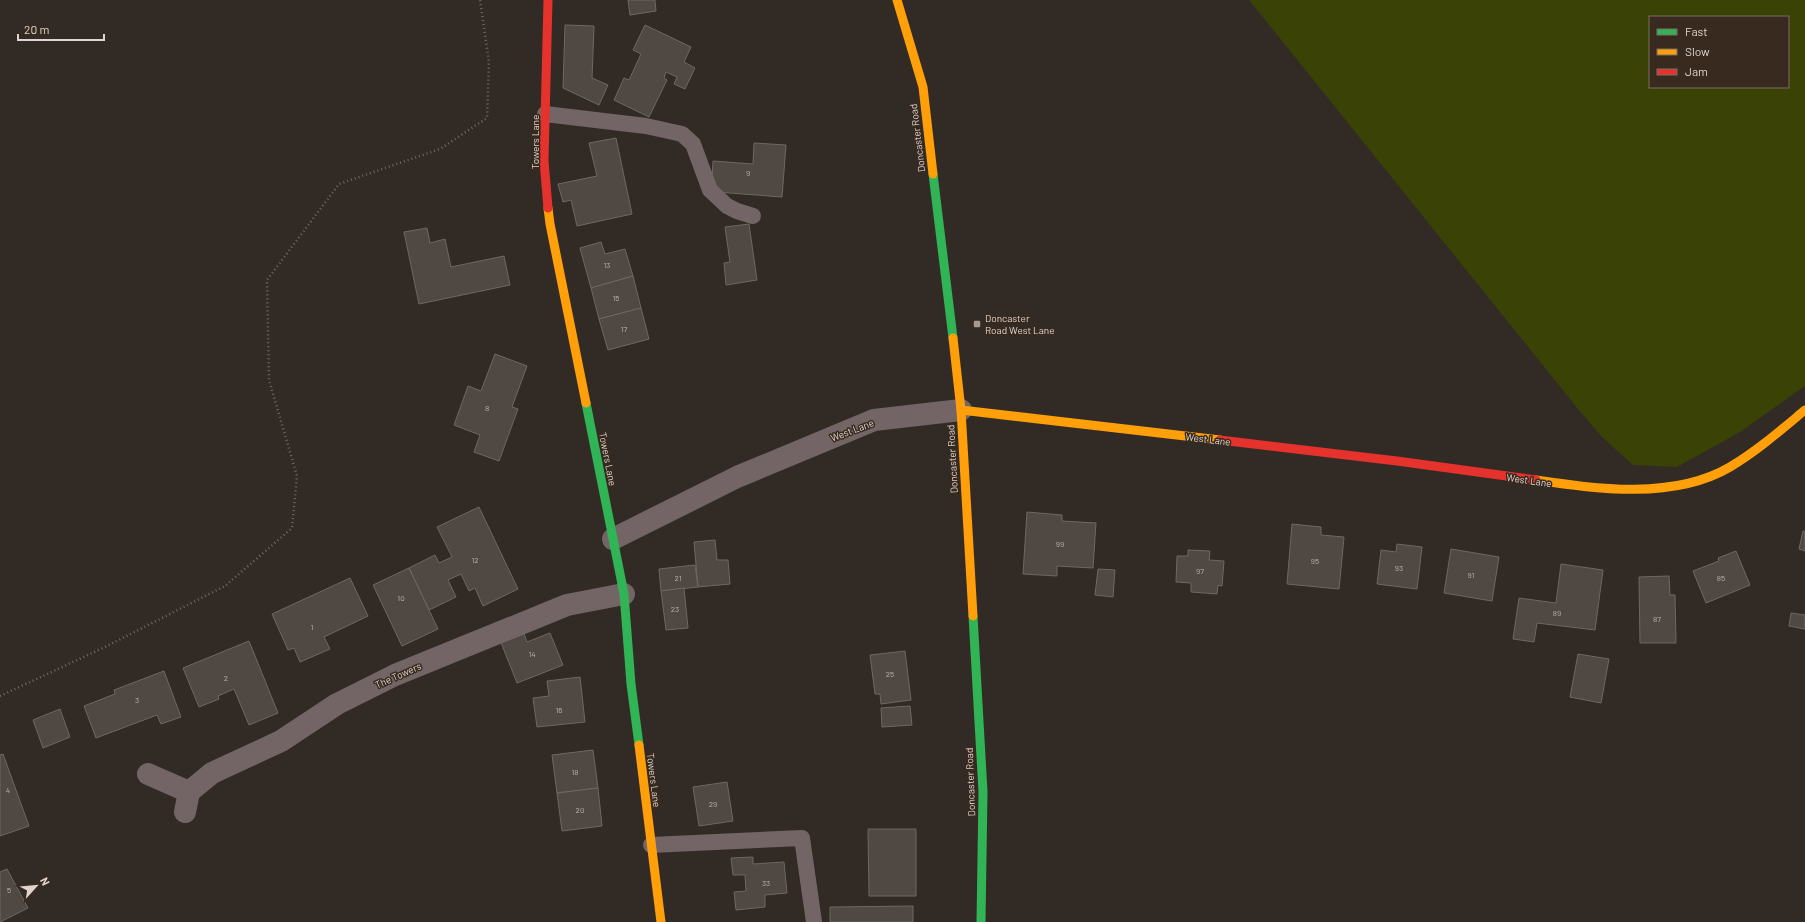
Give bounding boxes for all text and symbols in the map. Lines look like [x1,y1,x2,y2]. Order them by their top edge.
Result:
scale bar [18,16,104,42]
legend [1649,16,1789,88]
text: 20 m [24,22,50,36]
text: Fast [1685,24,1708,38]
text: Slow [1685,44,1710,58]
text: Jam [1685,64,1708,78]
street label: Doncaster Road [907,103,927,173]
street label: Towers Lane [529,115,541,169]
house number: 9 [746,168,750,178]
house number: 13 [604,260,610,270]
house number: 15 [613,293,619,303]
place label: Doncaster Road West Lane [985,312,1055,336]
marker: Doncaster Road West Lane [972,319,982,329]
house number: 17 [621,324,628,334]
house number: 8 [485,403,489,413]
street label: West Lane [829,416,875,444]
street label: Doncaster Road [944,424,960,494]
street label: West Lane [1185,430,1231,448]
street label: Towers Lane [597,431,619,487]
street label: West Lane [1506,471,1552,489]
house number: 99 [1056,539,1064,549]
house number: 12 [471,555,479,565]
house number: 95 [1311,556,1319,566]
house number: 93 [1395,563,1403,573]
house number: 97 [1196,566,1204,576]
house number: 91 [1468,570,1475,580]
house number: 21 [675,573,682,583]
house number: 85 [1717,573,1725,583]
house number: 10 [397,593,405,603]
house number: 23 [671,604,679,614]
house number: 89 [1553,608,1561,618]
house number: 87 [1653,614,1661,624]
house number: 1 [311,622,314,632]
house number: 14 [528,649,536,659]
street label: The Towers [373,659,423,691]
house number: 25 [886,669,894,679]
house number: 2 [224,673,228,683]
house number: 3 [135,695,139,705]
house number: 16 [556,705,562,715]
street label: Doncaster Road [963,747,977,817]
street label: Towers Lane [645,752,663,808]
house number: 18 [572,767,578,777]
house number: 4 [6,785,10,795]
house number: 29 [709,799,717,809]
house number: 20 [576,805,584,815]
north arrow [16,866,56,906]
text: N [38,875,53,887]
house number: 33 [762,878,770,888]
house number: 5 [7,885,11,895]

